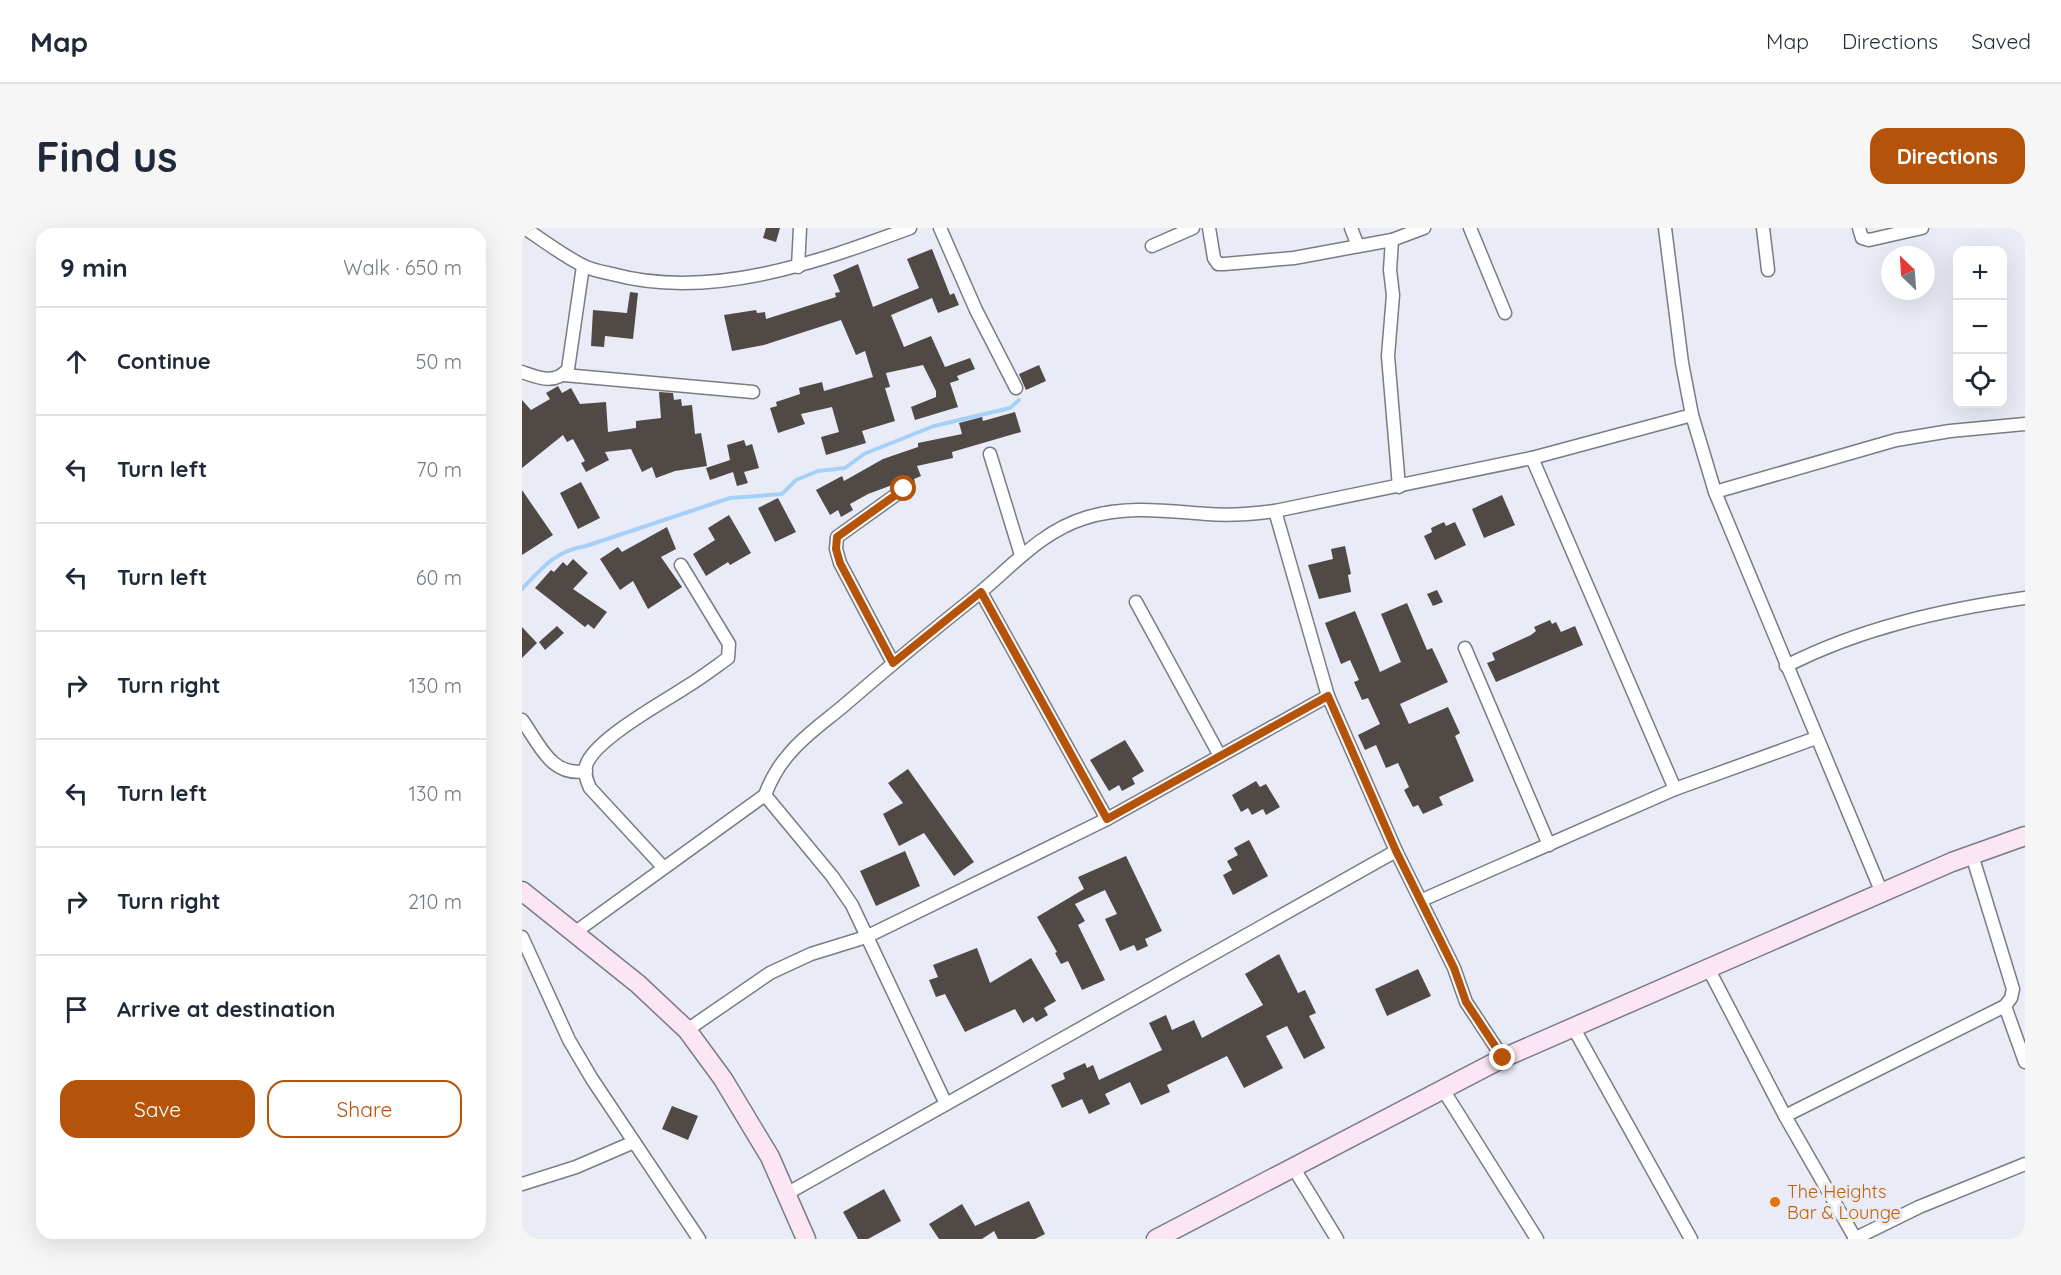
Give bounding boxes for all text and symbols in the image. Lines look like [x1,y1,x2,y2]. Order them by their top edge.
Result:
text: Map [30,24,88,59]
text: Map [1766,28,1809,54]
text: Directions [1842,28,1938,54]
text: Saved [1971,28,2031,54]
button: Directions [1870,128,2025,184]
text: Find us [36,130,178,183]
north arrow [1881,246,1935,300]
map controls [1953,246,2007,408]
button: + [1953,246,2007,300]
text: 9 min [60,251,128,284]
text: Walk · 650 m [343,255,462,280]
button: − [1953,300,2007,354]
icon: ahead [60,345,93,378]
text: Continue [117,347,211,375]
text: 50 m [416,349,462,374]
button: locate [1953,354,2007,408]
icon: left [60,453,93,486]
text: Turn left [117,455,207,483]
text: 70 m [416,457,462,482]
route start [890,475,916,501]
icon: left [60,561,93,594]
text: Turn left [117,563,207,591]
text: 60 m [416,565,462,590]
icon: right [60,669,93,702]
text: Turn right [117,671,221,699]
text: 130 m [409,673,462,698]
icon: left [60,777,93,810]
text: Turn left [117,779,207,807]
text: 130 m [409,781,462,806]
icon: right [60,885,93,918]
text: Turn right [117,887,221,915]
text: 210 m [408,889,462,914]
icon: arrive [60,993,93,1026]
text: Arrive at destination [117,995,335,1023]
route end [1489,1044,1515,1070]
button: Save [60,1080,255,1138]
button: Share [267,1080,462,1138]
place label: The Heights Bar & Lounge [1787,1180,1901,1224]
marker: The Heights Bar & Lounge [1768,1195,1782,1209]

